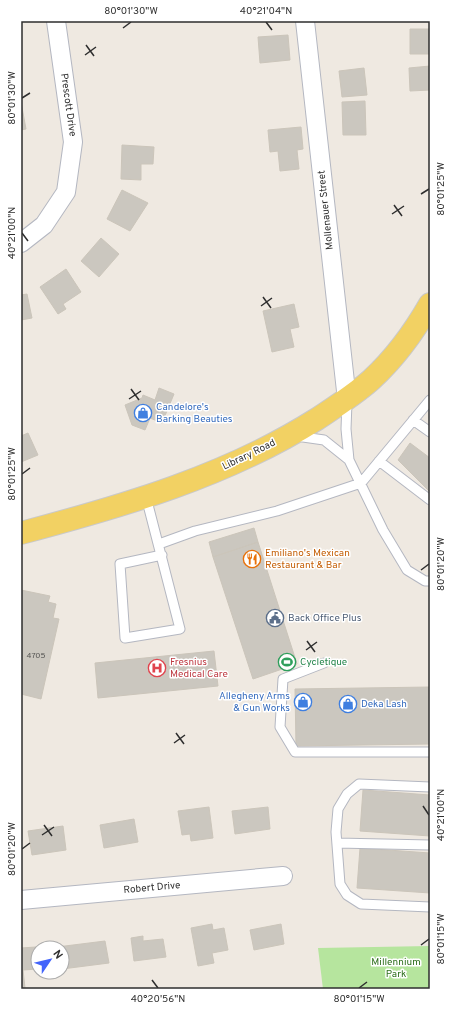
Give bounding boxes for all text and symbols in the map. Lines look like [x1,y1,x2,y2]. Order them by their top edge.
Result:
text: 80°01'30"W [104,5,158,18]
text: 40°21'04"N [240,5,292,18]
text: 80°01'30"W [6,71,19,125]
street label: Prescott Drive [57,72,79,138]
text: 80°01'25"W [435,162,448,216]
street label: Mollenauer Street [315,169,337,251]
text: 40°21'00"N [6,207,19,259]
place label: Candelore's Barking Beauties [156,401,233,426]
shop icon: Candelore's Barking Beauties [133,403,153,423]
street label: Library Road [220,437,278,473]
text: 80°01'25"W [6,447,19,501]
text: 80°01'20"W [435,537,448,591]
place label: Emiliano's Mexican Restaurant & Bar [265,547,350,572]
restaurant icon: Emiliano's Mexican Restaurant & Bar [242,549,262,569]
public building icon: Back Office Plus [265,608,285,628]
place label: Back Office Plus [288,612,362,625]
house number: 4705 [27,651,45,661]
sports icon: Cycletique [277,652,297,672]
place label: Fresnius Medical Care [170,656,228,681]
place label: Cycletique [300,656,347,669]
hospital icon: Fresnius Medical Care [147,658,167,678]
place label: Allegheny Arms & Gun Works [219,690,290,715]
shop icon: Allegheny Arms & Gun Works [293,692,313,712]
shop icon: Deka Lash [338,694,358,714]
place label: Deka Lash [361,698,407,711]
text: 40°21'00"N [435,789,448,841]
text: 80°01'20"W [6,822,19,876]
street label: Robert Drive [123,879,181,897]
text: 80°01'15"W [435,913,448,965]
north arrow [30,940,70,980]
text: N [49,948,65,962]
park label: Millennium Park [371,956,421,981]
text: 40°20'56"N [131,993,185,1006]
text: 80°01'15"W [333,993,385,1006]

